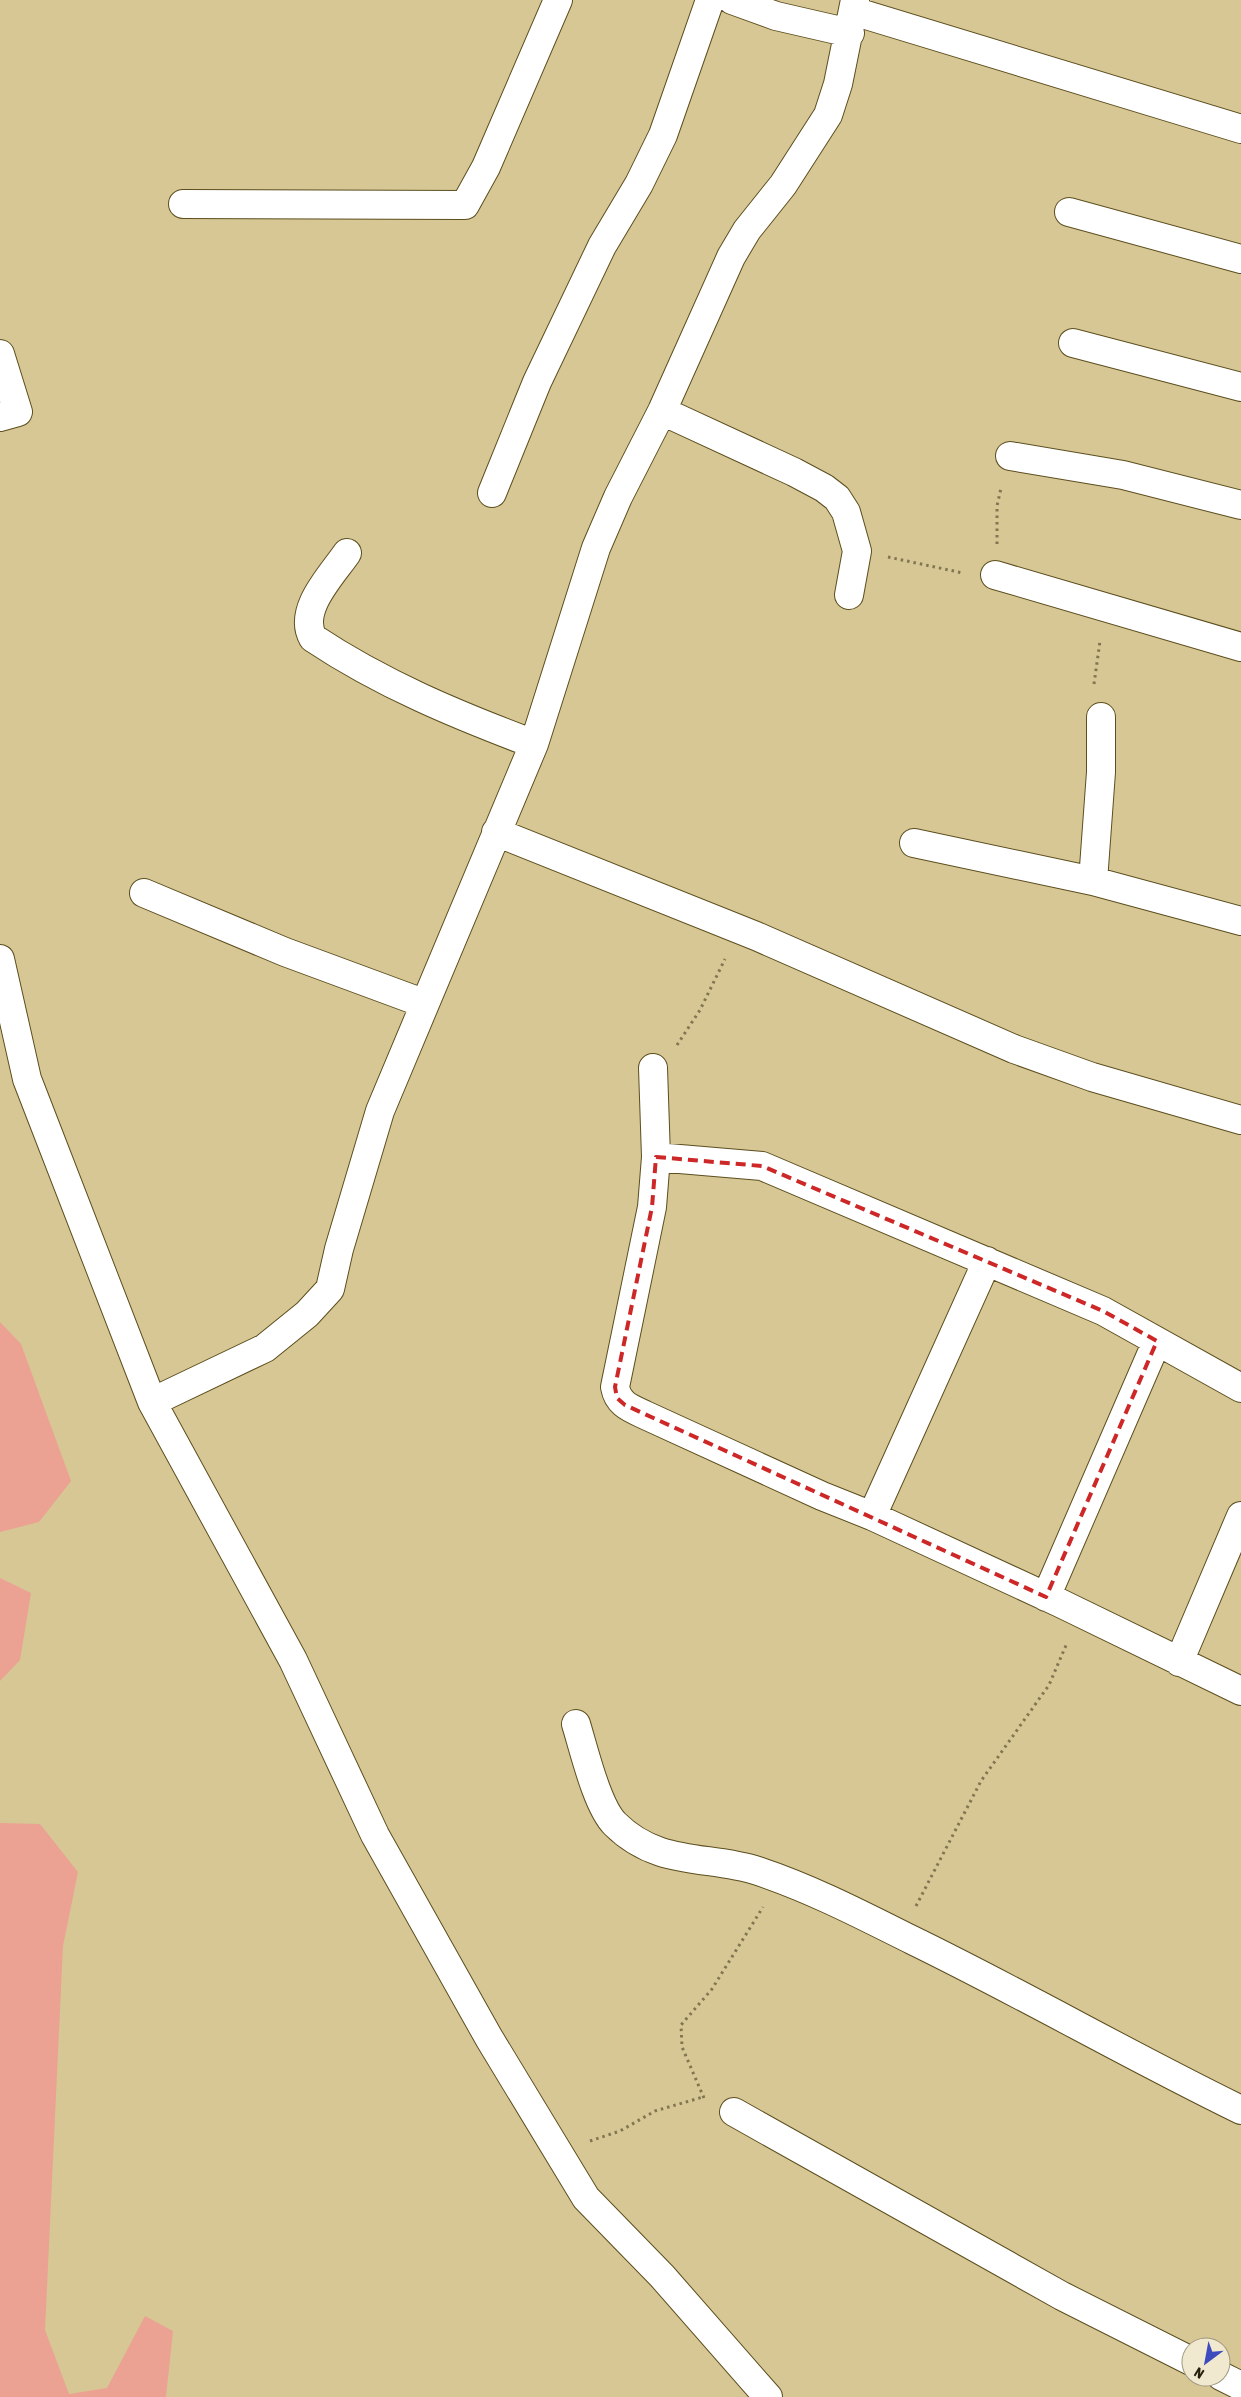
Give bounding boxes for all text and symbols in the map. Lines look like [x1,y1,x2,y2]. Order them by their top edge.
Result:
north arrow [1181,2337,1231,2387]
text: N [1191,2364,1207,2382]

